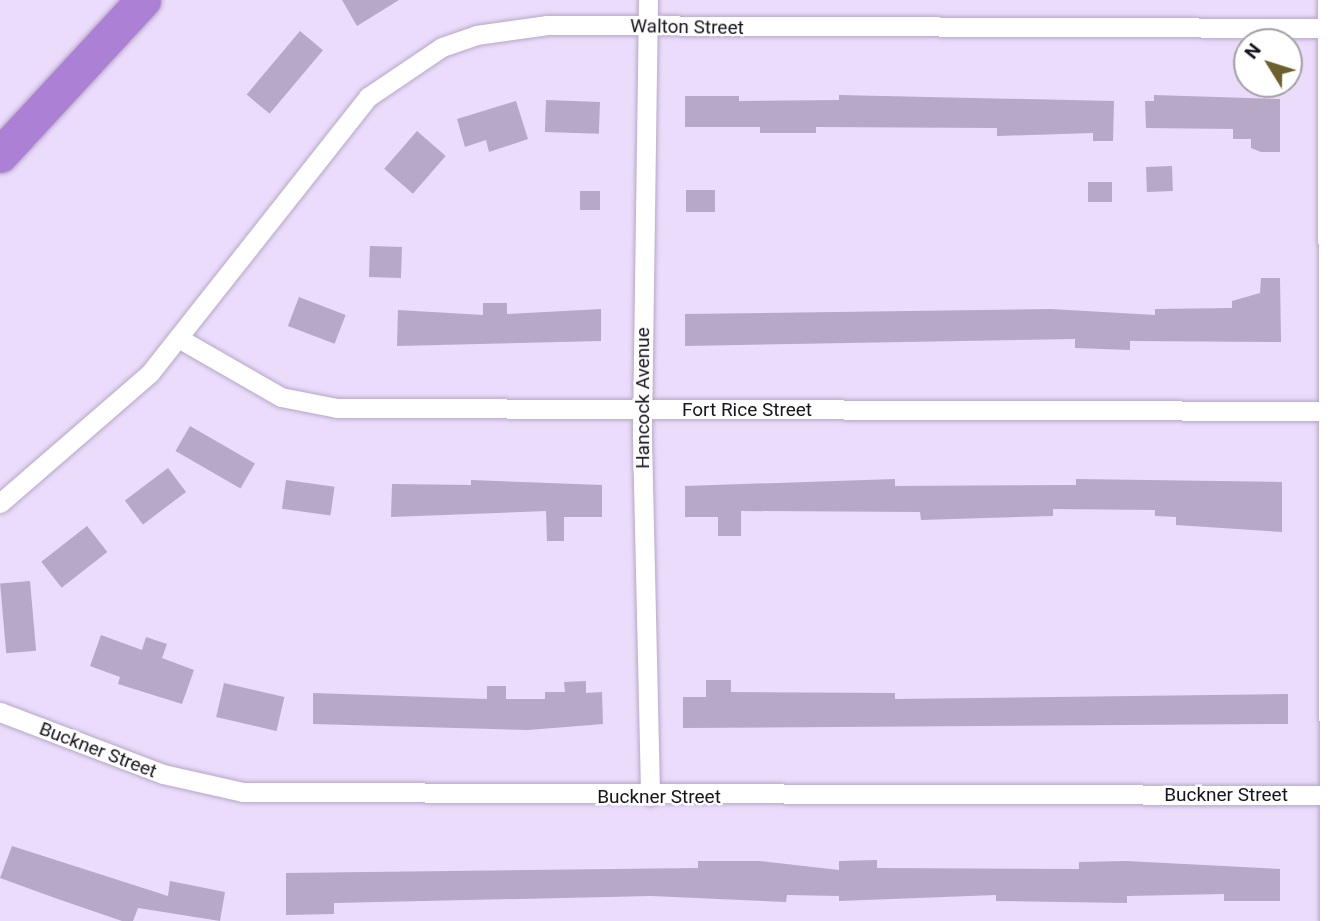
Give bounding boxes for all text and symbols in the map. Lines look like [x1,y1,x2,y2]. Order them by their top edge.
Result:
street label: Walton Street [630,15,744,39]
north arrow [1233,28,1303,98]
text: N [1239,39,1266,63]
street label: Hancock Avenue [632,327,654,469]
street label: Fort Rice Street [682,399,812,421]
street label: Buckner Street [36,717,160,783]
street label: Buckner Street [1164,784,1288,806]
street label: Buckner Street [597,786,721,808]

